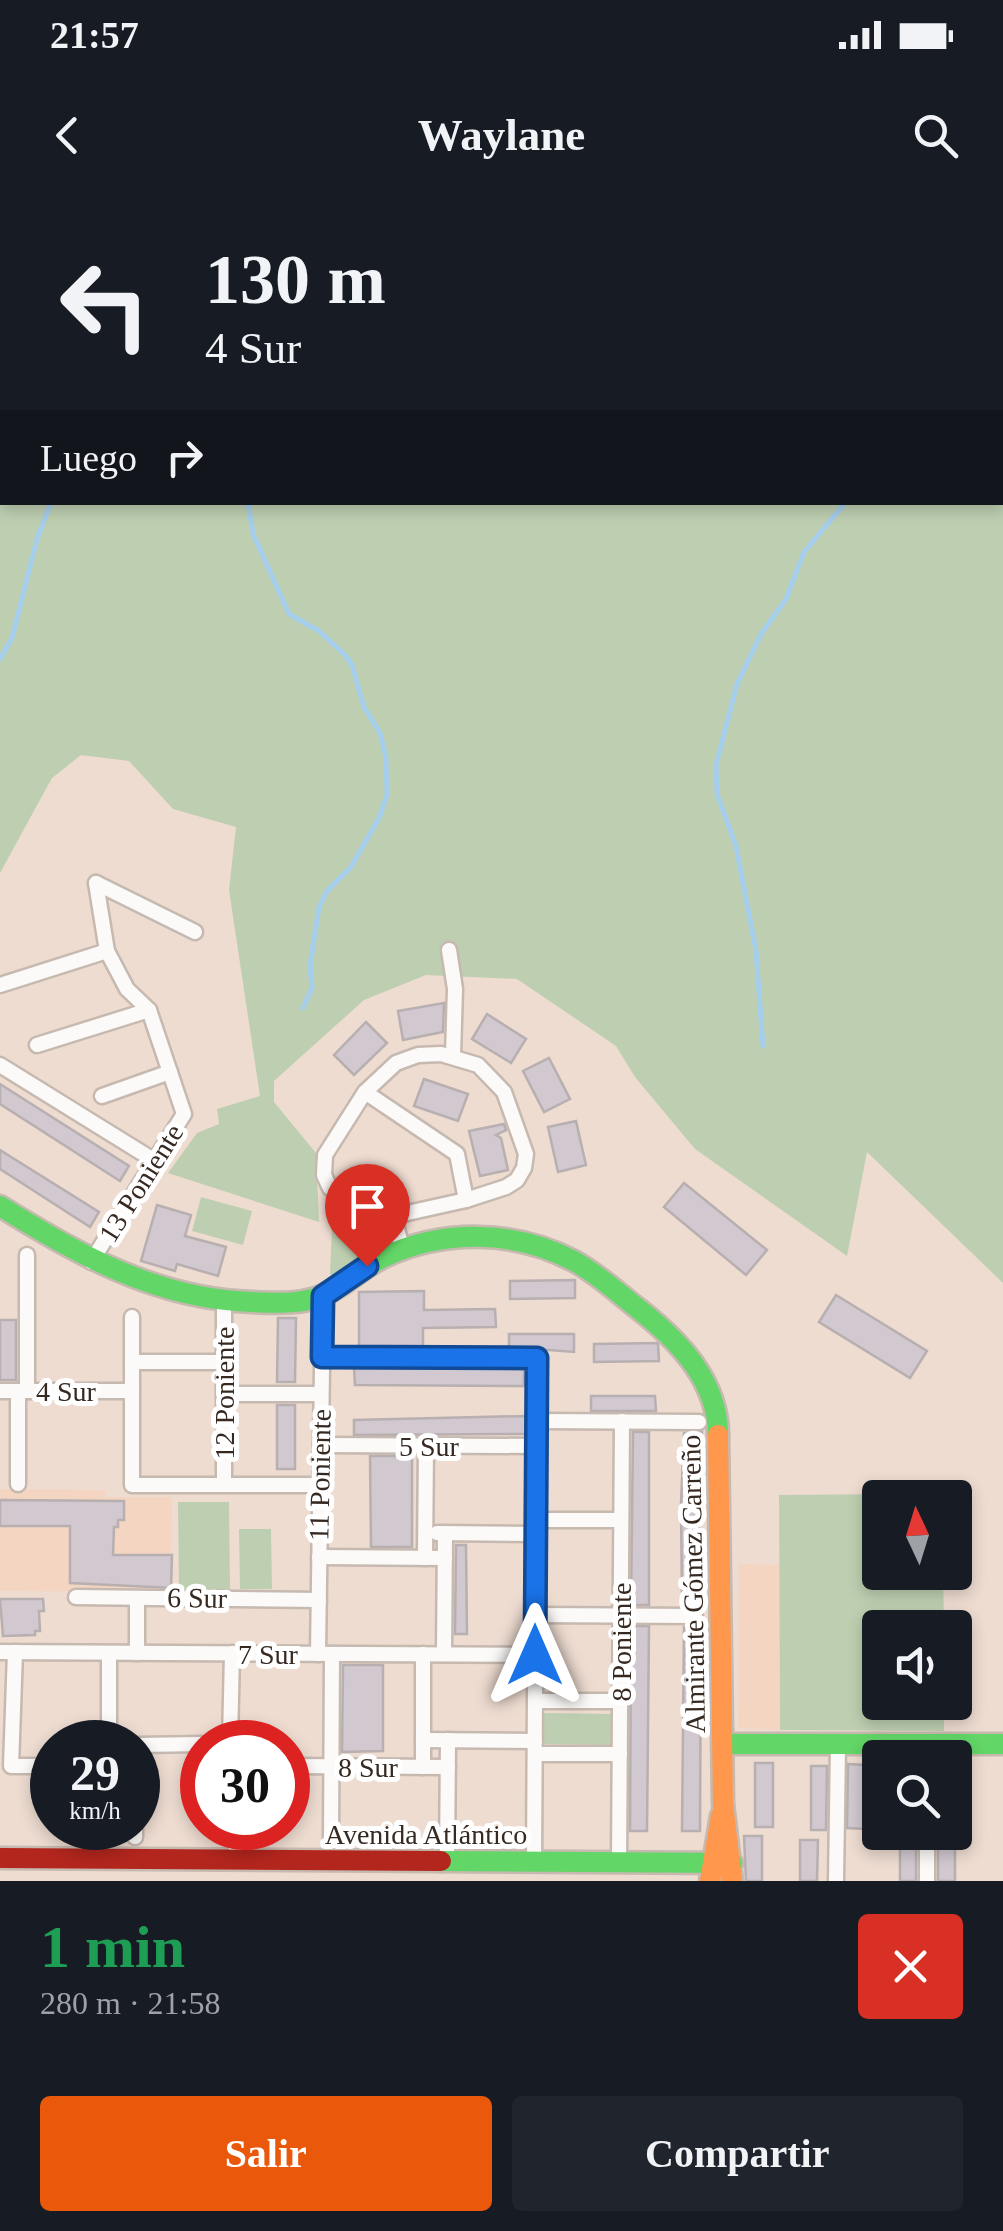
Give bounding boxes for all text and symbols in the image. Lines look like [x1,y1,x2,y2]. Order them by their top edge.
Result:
text: 21:57 [50,14,139,56]
icon: back [40,108,95,163]
icon: search [908,108,963,163]
text: Waylane [418,110,585,160]
icon: left [40,240,170,370]
text: 130 m [205,241,386,318]
text: 4 Sur [205,323,301,373]
icon: right [157,430,212,485]
text: Luego [40,437,137,479]
street label: 13 Poniente [93,1118,189,1248]
pin [325,1164,410,1267]
icon: arrive [340,1179,395,1234]
street label: 12 Poniente [209,1327,240,1460]
street label: 4 Sur [36,1376,97,1407]
street label: 11 Poniente [303,1409,337,1541]
street label: 5 Sur [399,1431,460,1462]
street label: Almirante Gómez Carreño [675,1434,711,1734]
north arrow [862,1480,972,1590]
map controls [862,1480,972,1850]
street label: 6 Sur [167,1582,228,1614]
street label: 8 Poniente [606,1583,637,1702]
position arrow [483,1603,587,1707]
button: sound [862,1610,972,1720]
street label: 7 Sur [238,1639,299,1670]
speed limit sign: 30 [180,1720,310,1850]
button: search [862,1740,972,1850]
text: 29 [70,1745,120,1801]
street label: 8 Sur [338,1752,399,1783]
text: km/h [69,1797,121,1824]
street label: Avenida Atlántico [325,1819,527,1850]
text: 1 min [40,1914,185,1980]
button: close [858,1914,963,2019]
text: 280 m · 21:58 [40,1985,220,2021]
button: Salir [40,2096,492,2211]
button: Compartir [512,2096,963,2211]

